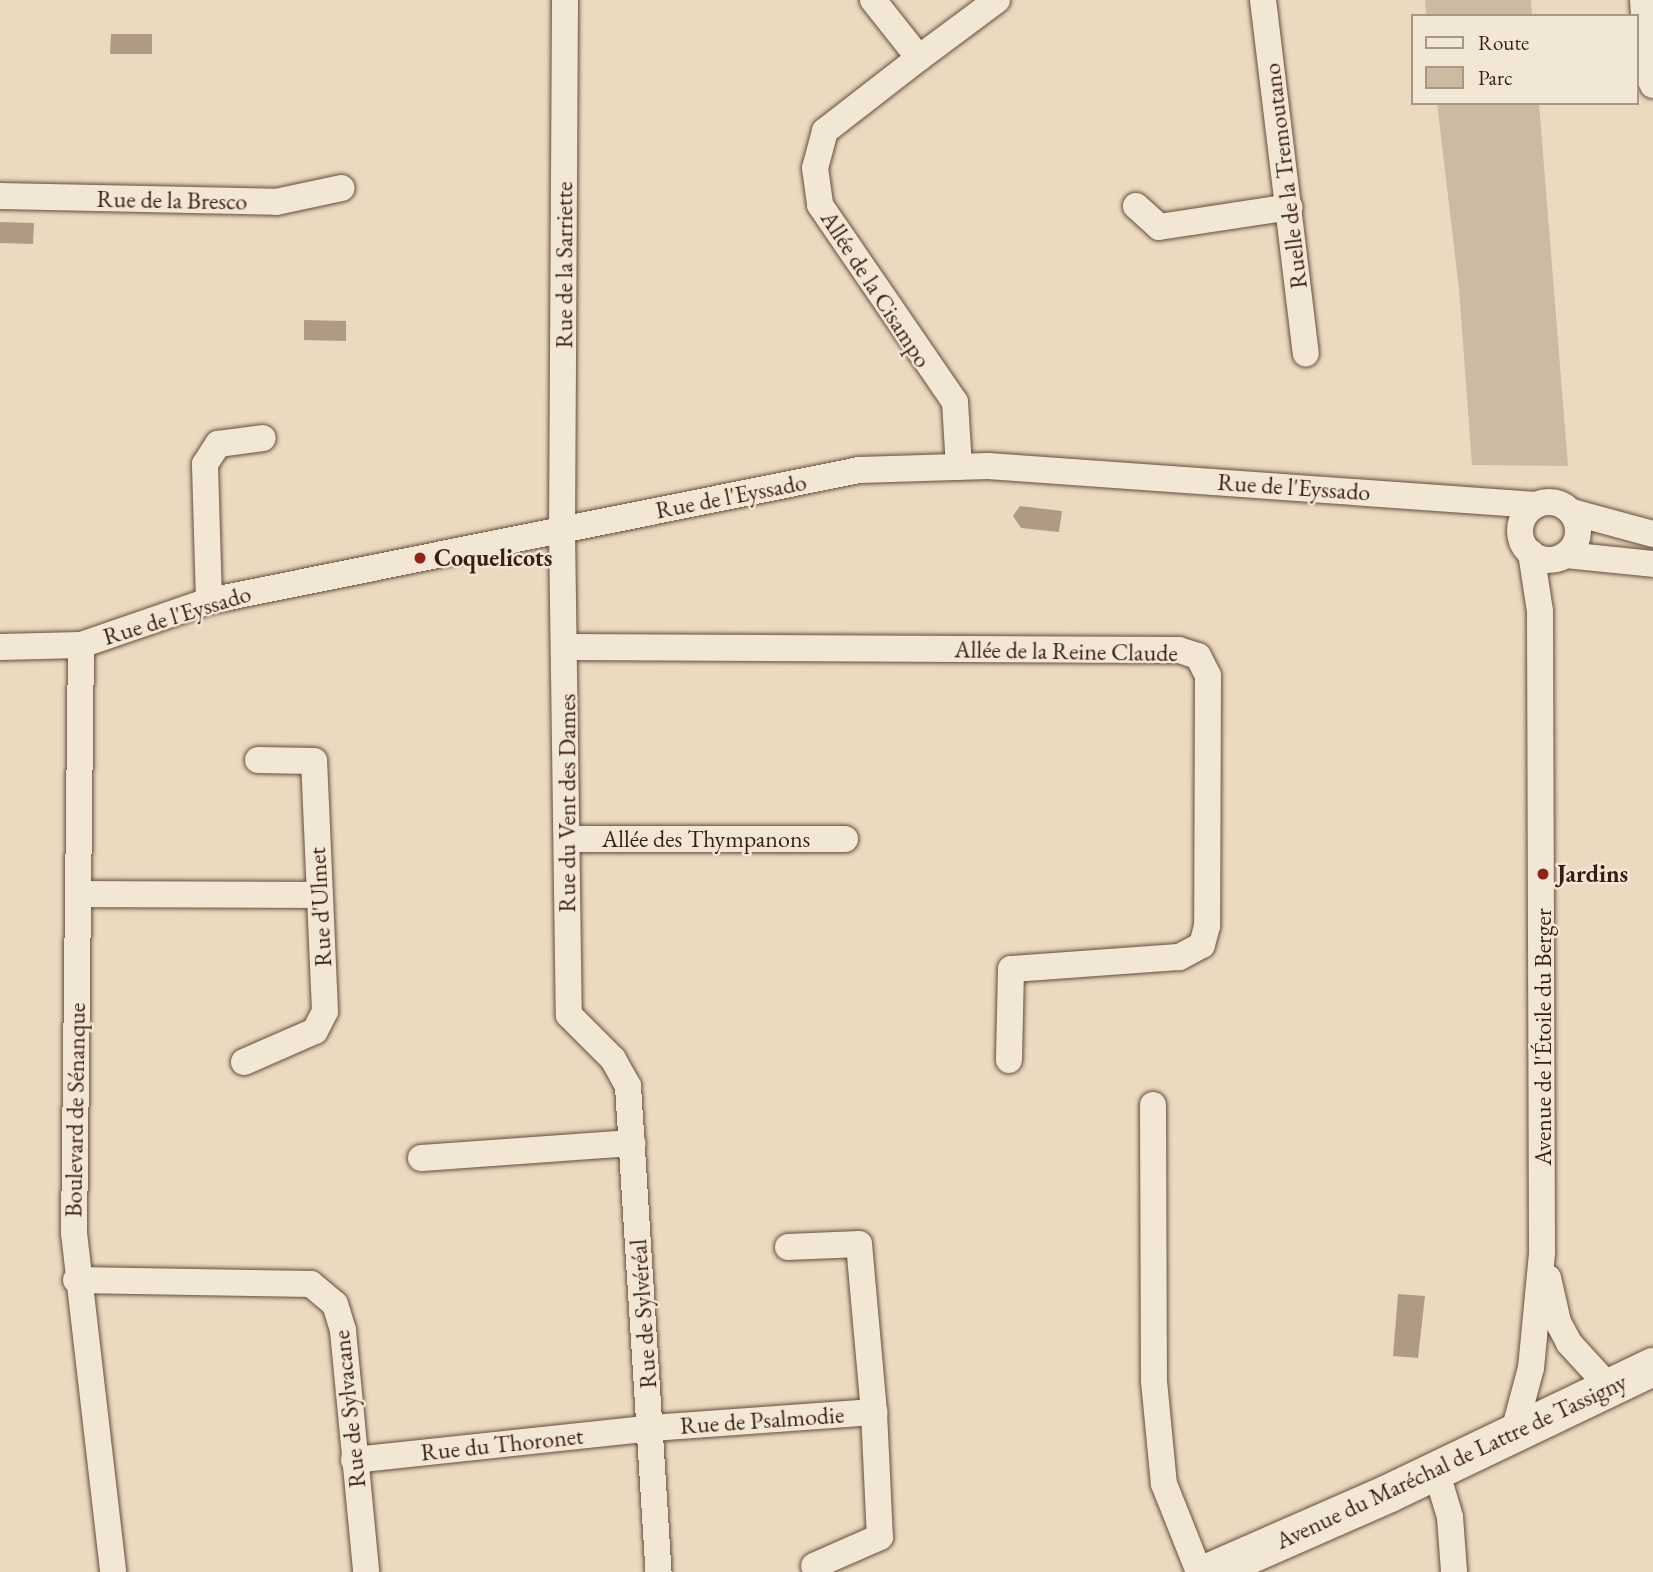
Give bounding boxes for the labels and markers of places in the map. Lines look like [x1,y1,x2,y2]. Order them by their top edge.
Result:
place label: Coquelicots [434,544,552,572]
marker: Coquelicots [412,550,428,566]
place label: Jardins [1557,860,1628,888]
marker: Jardins [1535,866,1551,882]

